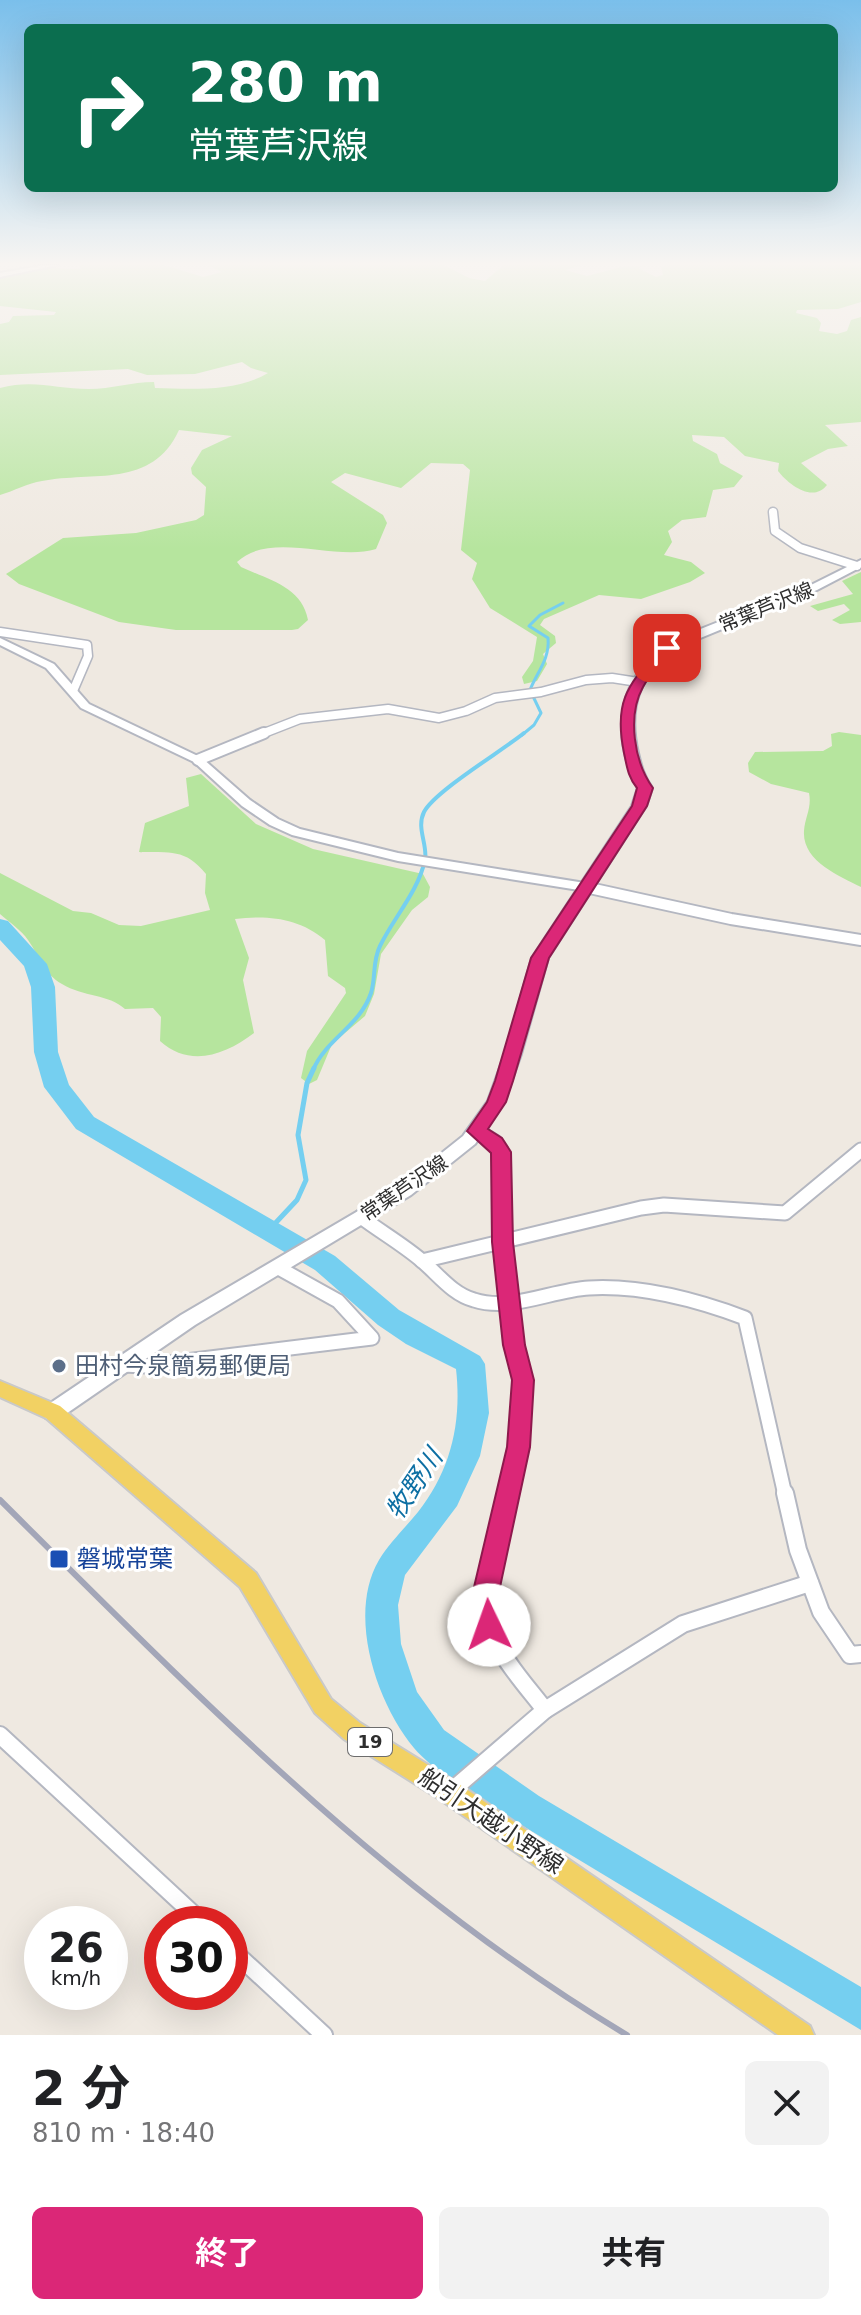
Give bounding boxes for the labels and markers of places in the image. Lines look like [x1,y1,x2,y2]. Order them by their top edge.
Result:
pin [633,614,701,682]
place label: 田村今泉簡易郵便局 [75,1352,291,1380]
marker: 田村今泉簡易郵便局 [50,1357,68,1375]
place label: 磐城常葉 [77,1545,173,1573]
marker: 磐城常葉 [48,1548,70,1570]

